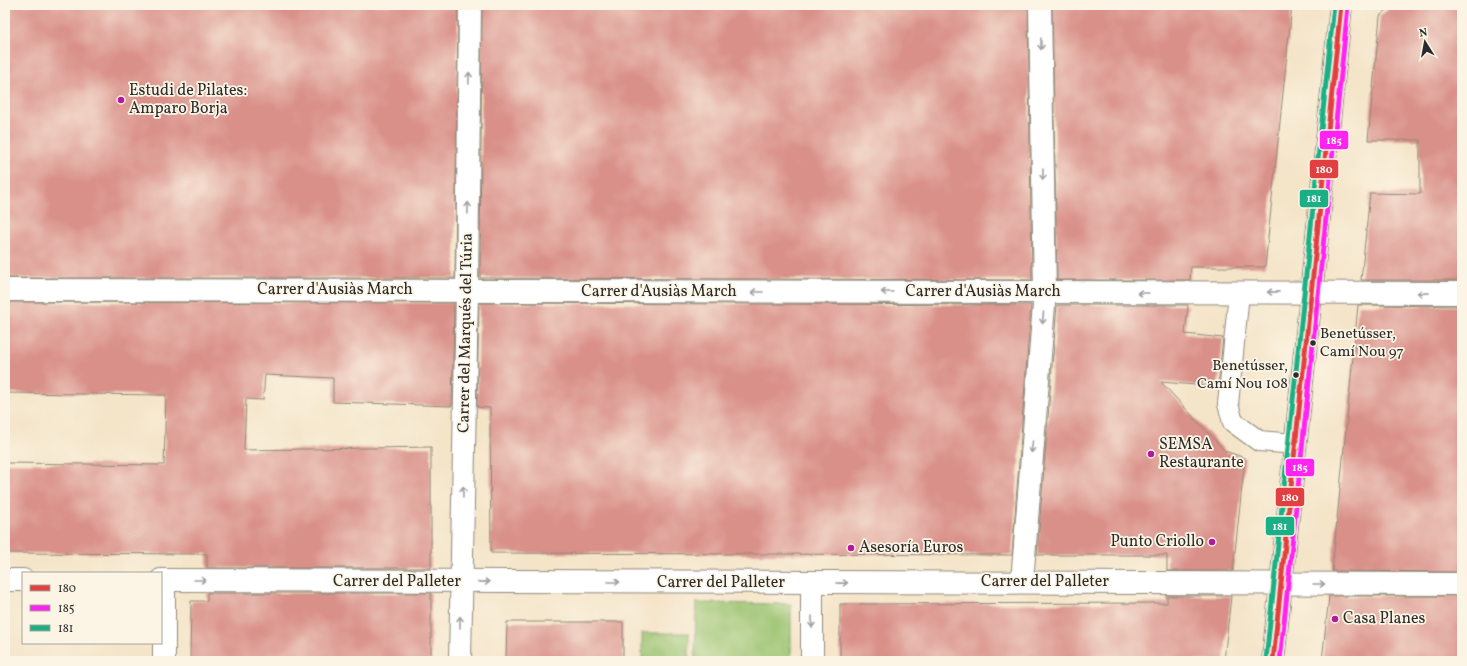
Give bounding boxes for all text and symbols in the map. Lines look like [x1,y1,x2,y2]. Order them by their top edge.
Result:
north arrow [1405,22,1445,62]
text: N [1418,26,1429,42]
one-way arrow [1037,37,1045,50]
one-way arrow [465,72,473,85]
place label: Estudi de Pilates: Amparo Borja [129,80,247,120]
marker: Estudi de Pilates: Amparo Borja [116,95,126,105]
line badge: 185 [1319,130,1349,150]
text: 185 [1326,134,1342,149]
line badge: 180 [1309,159,1339,179]
text: 180 [1315,163,1333,178]
one-way arrow [1039,167,1047,180]
line badge: 181 [1299,189,1329,208]
text: 181 [1307,192,1321,207]
one-way arrow [464,202,472,215]
street label: Carrer del Marqués del Túria [453,233,479,433]
street label: Carrer d'Ausiàs March [257,279,413,301]
street label: Carrer d'Ausiàs March [581,281,737,303]
street label: Carrer d'Ausiàs March [905,281,1061,303]
one-way arrow [751,288,764,296]
one-way arrow [881,288,894,296]
one-way arrow [1137,289,1150,297]
one-way arrow [1267,289,1280,296]
one-way arrow [1417,289,1430,297]
one-way arrow [1040,311,1047,324]
place label: Benetússer, Camí Nou 97 [1320,324,1404,363]
marker: Benetússer, Camí Nou 97 [1308,338,1318,348]
place label: Benetússer, Camí Nou 108 [1197,356,1288,395]
marker: Benetússer, Camí Nou 108 [1291,370,1301,380]
place label: SEMSA Restaurante [1159,434,1244,474]
one-way arrow [1029,440,1036,453]
marker: SEMSA Restaurante [1146,449,1156,459]
line badge: 185 [1285,458,1315,477]
text: 185 [1292,461,1308,476]
one-way arrow [459,486,466,499]
line badge: 180 [1275,487,1305,507]
text: 180 [1281,491,1299,506]
line badge: 181 [1265,516,1295,536]
text: 181 [1273,520,1287,535]
place label: Punto Criollo [1111,531,1204,553]
place label: Asesoría Euros [859,537,964,559]
marker: Punto Criollo [1207,537,1217,547]
marker: Asesoría Euros [846,543,856,553]
street label: Carrer del Palleter [333,571,461,593]
street label: Carrer del Palleter [981,571,1109,593]
legend [22,572,162,644]
street label: Carrer del Palleter [657,572,785,594]
one-way arrow [193,577,206,584]
one-way arrow [477,578,490,586]
one-way arrow [607,578,620,586]
one-way arrow [835,579,848,586]
one-way arrow [1312,580,1325,588]
text: 180 [58,581,76,597]
text: 185 [58,601,75,617]
place label: Casa Planes [1343,608,1426,630]
marker: Casa Planes [1330,614,1340,624]
one-way arrow [808,615,816,628]
one-way arrow [456,616,464,629]
text: 181 [58,621,73,637]

